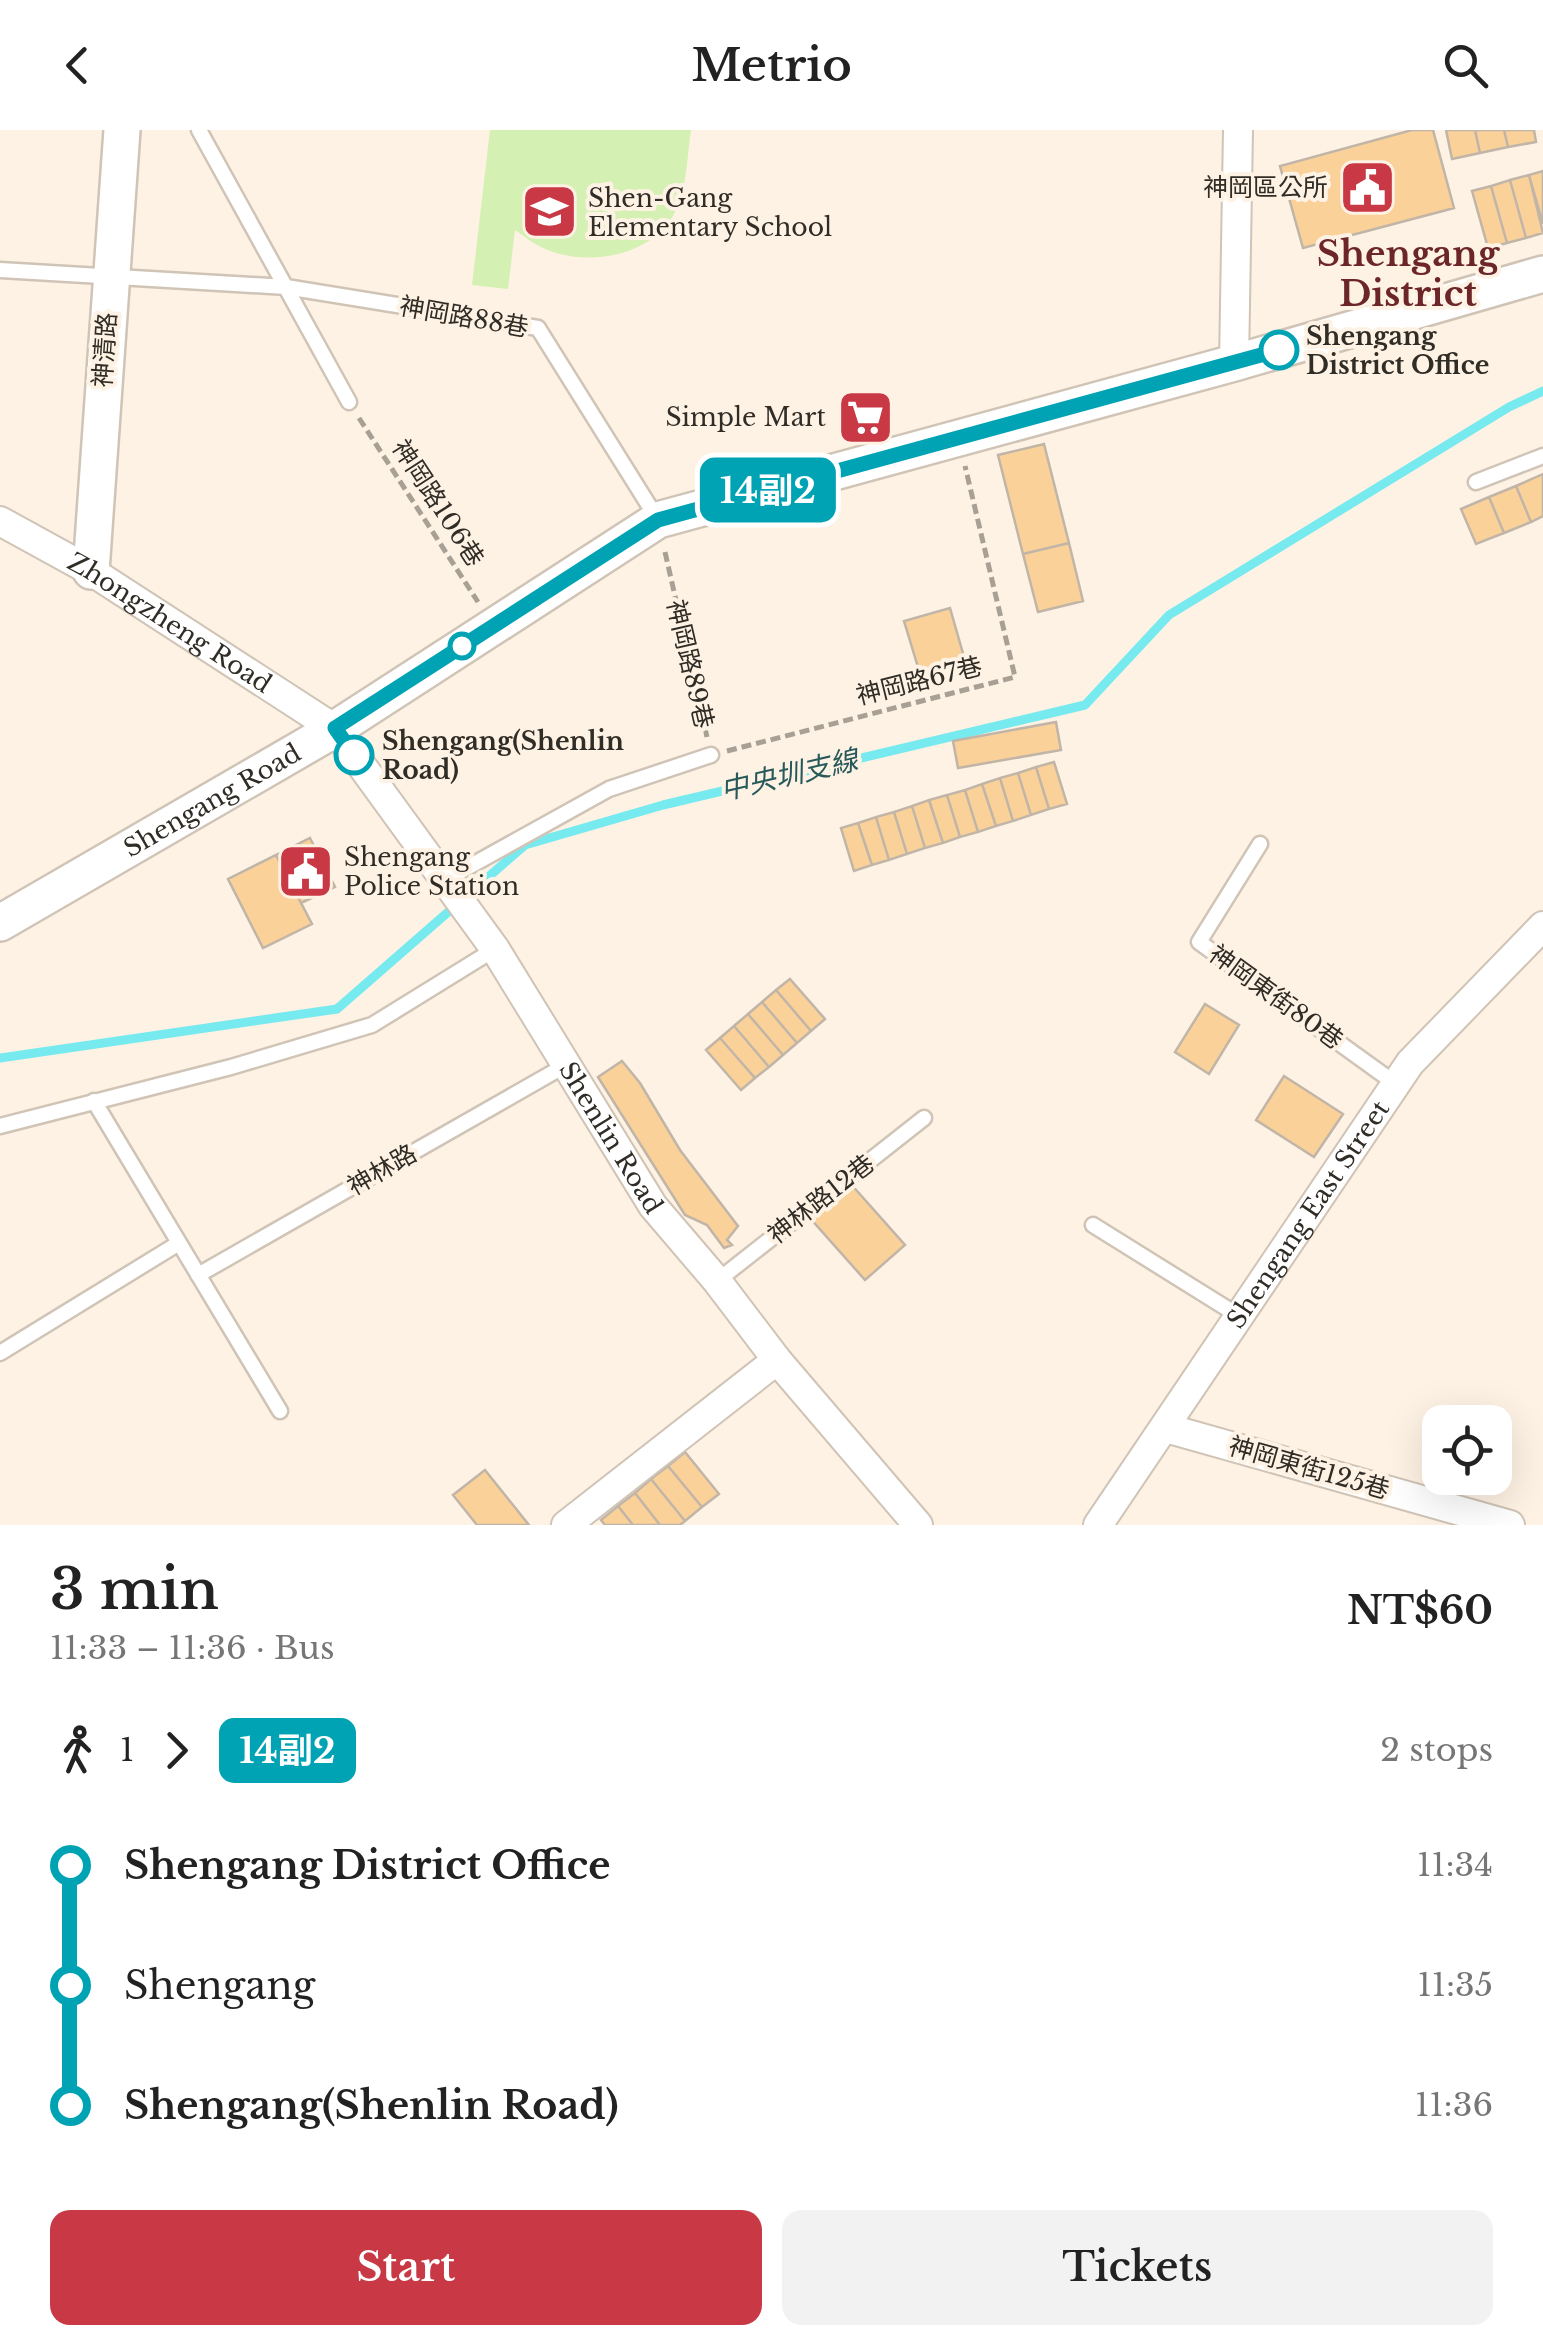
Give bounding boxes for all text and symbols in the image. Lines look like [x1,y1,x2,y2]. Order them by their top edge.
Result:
text: Metrio [691,37,852,93]
icon: back [50,38,105,93]
icon: search [1438,38,1493,93]
public building icon: 神岡區公所 [1337,157,1397,217]
place label: 神岡區公所 [1203,172,1328,203]
school or university icon: Shen-Gang Elementary School [519,182,579,242]
place label: Shen-Gang Elementary School [588,183,832,243]
district label: Shengang District [1317,232,1501,315]
street label: 神岡路88巷 [397,290,531,344]
street label: 神清路 [87,312,123,388]
place label: Shengang District Office [1306,321,1489,381]
marker: Shengang District Office [1260,331,1298,369]
supermarket icon: Simple Mart [835,387,895,447]
place label: Simple Mart [665,402,827,433]
street label: 神岡路106巷 [385,434,491,572]
line badge: 14副2 [698,458,838,522]
text: 14副2 [720,469,816,512]
street label: Zhongzheng Road [63,546,278,699]
street label: 神岡路89巷 [660,597,720,731]
unlabelled marker [449,633,475,659]
street label: 神岡路67巷 [853,650,985,712]
place label: Shengang(Shenlin Road) [382,726,624,786]
marker: Shengang(Shenlin Road) [335,736,373,774]
street label: Shengang Road [118,737,306,864]
water label: 中央圳支線 [717,742,864,808]
public building icon: Shengang Police Station [275,841,335,901]
place label: Shengang Police Station [344,842,519,902]
street label: 神岡東街80巷 [1203,938,1349,1056]
street label: Shenlin Road [553,1056,669,1219]
street label: Shengang East Street [1220,1094,1396,1334]
street label: 神林路 [342,1138,422,1202]
street label: 神林路12巷 [762,1148,880,1250]
map controls [1422,1405,1512,1495]
button: locate [1422,1405,1512,1495]
street label: 神岡東街125巷 [1225,1430,1393,1506]
text: 3 min [50,1556,219,1624]
text: NT$60 [1347,1587,1493,1634]
text: 11:33 – 11:36 · Bus [50,1628,334,1668]
icon: walk [50,1723,105,1778]
icon: forward [149,1723,204,1778]
text: 14副2 [239,1729,336,1772]
text: 1 [120,1730,134,1770]
text: 2 stops [1380,1730,1493,1770]
text: Shengang District Office [124,1842,610,1889]
text: 11:34 [1417,1845,1493,1885]
text: Shengang [124,1962,315,2009]
text: 11:35 [1417,1965,1493,2005]
text: Shengang(Shenlin Road) [124,2082,619,2129]
text: 11:36 [1415,2085,1493,2125]
button: Start [50,2210,762,2325]
button: Tickets [782,2210,1493,2325]

